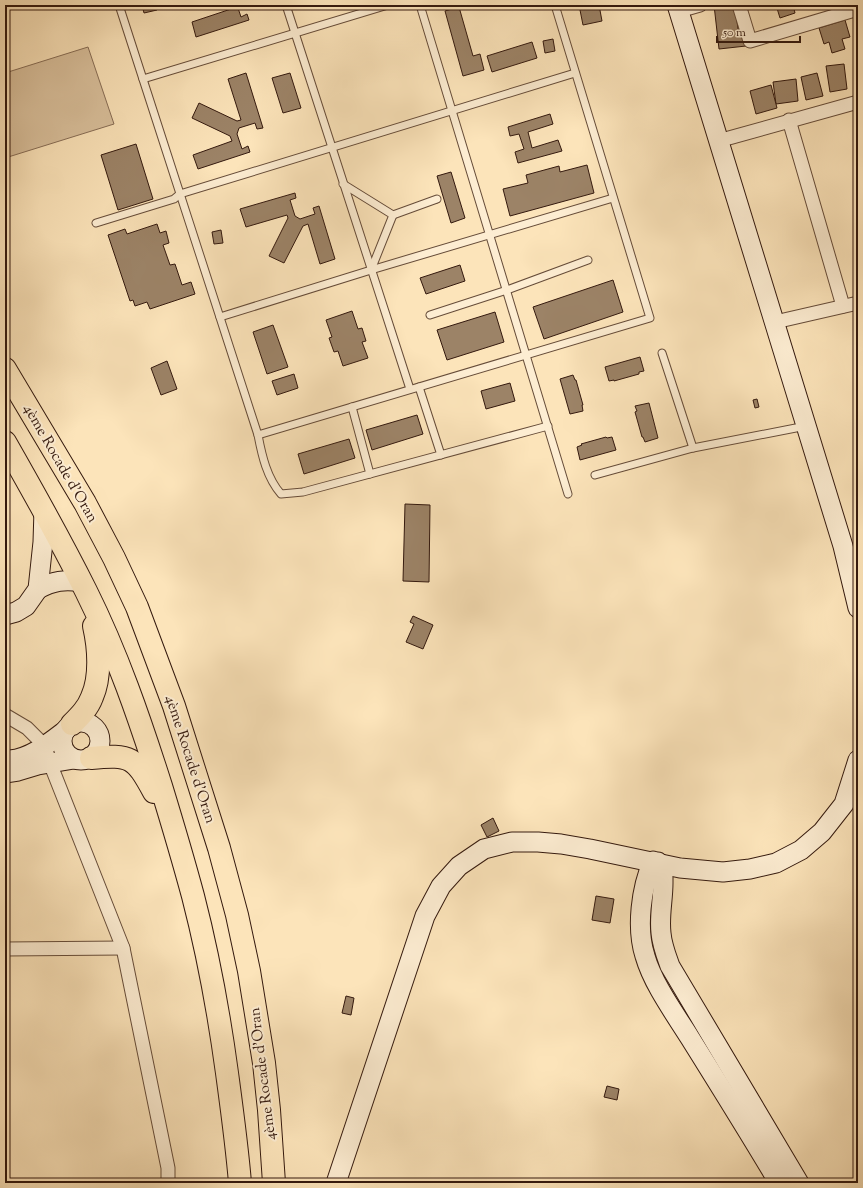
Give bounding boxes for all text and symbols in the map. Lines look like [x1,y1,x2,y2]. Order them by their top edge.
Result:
scale bar [717,18,800,44]
text: 50 m [722,24,746,42]
street label: 4ème Rocade d'Oran [17,401,102,527]
street label: 4ème Rocade d'Oran [159,693,220,826]
street label: 4ème Rocade d'Oran [245,1006,282,1142]

